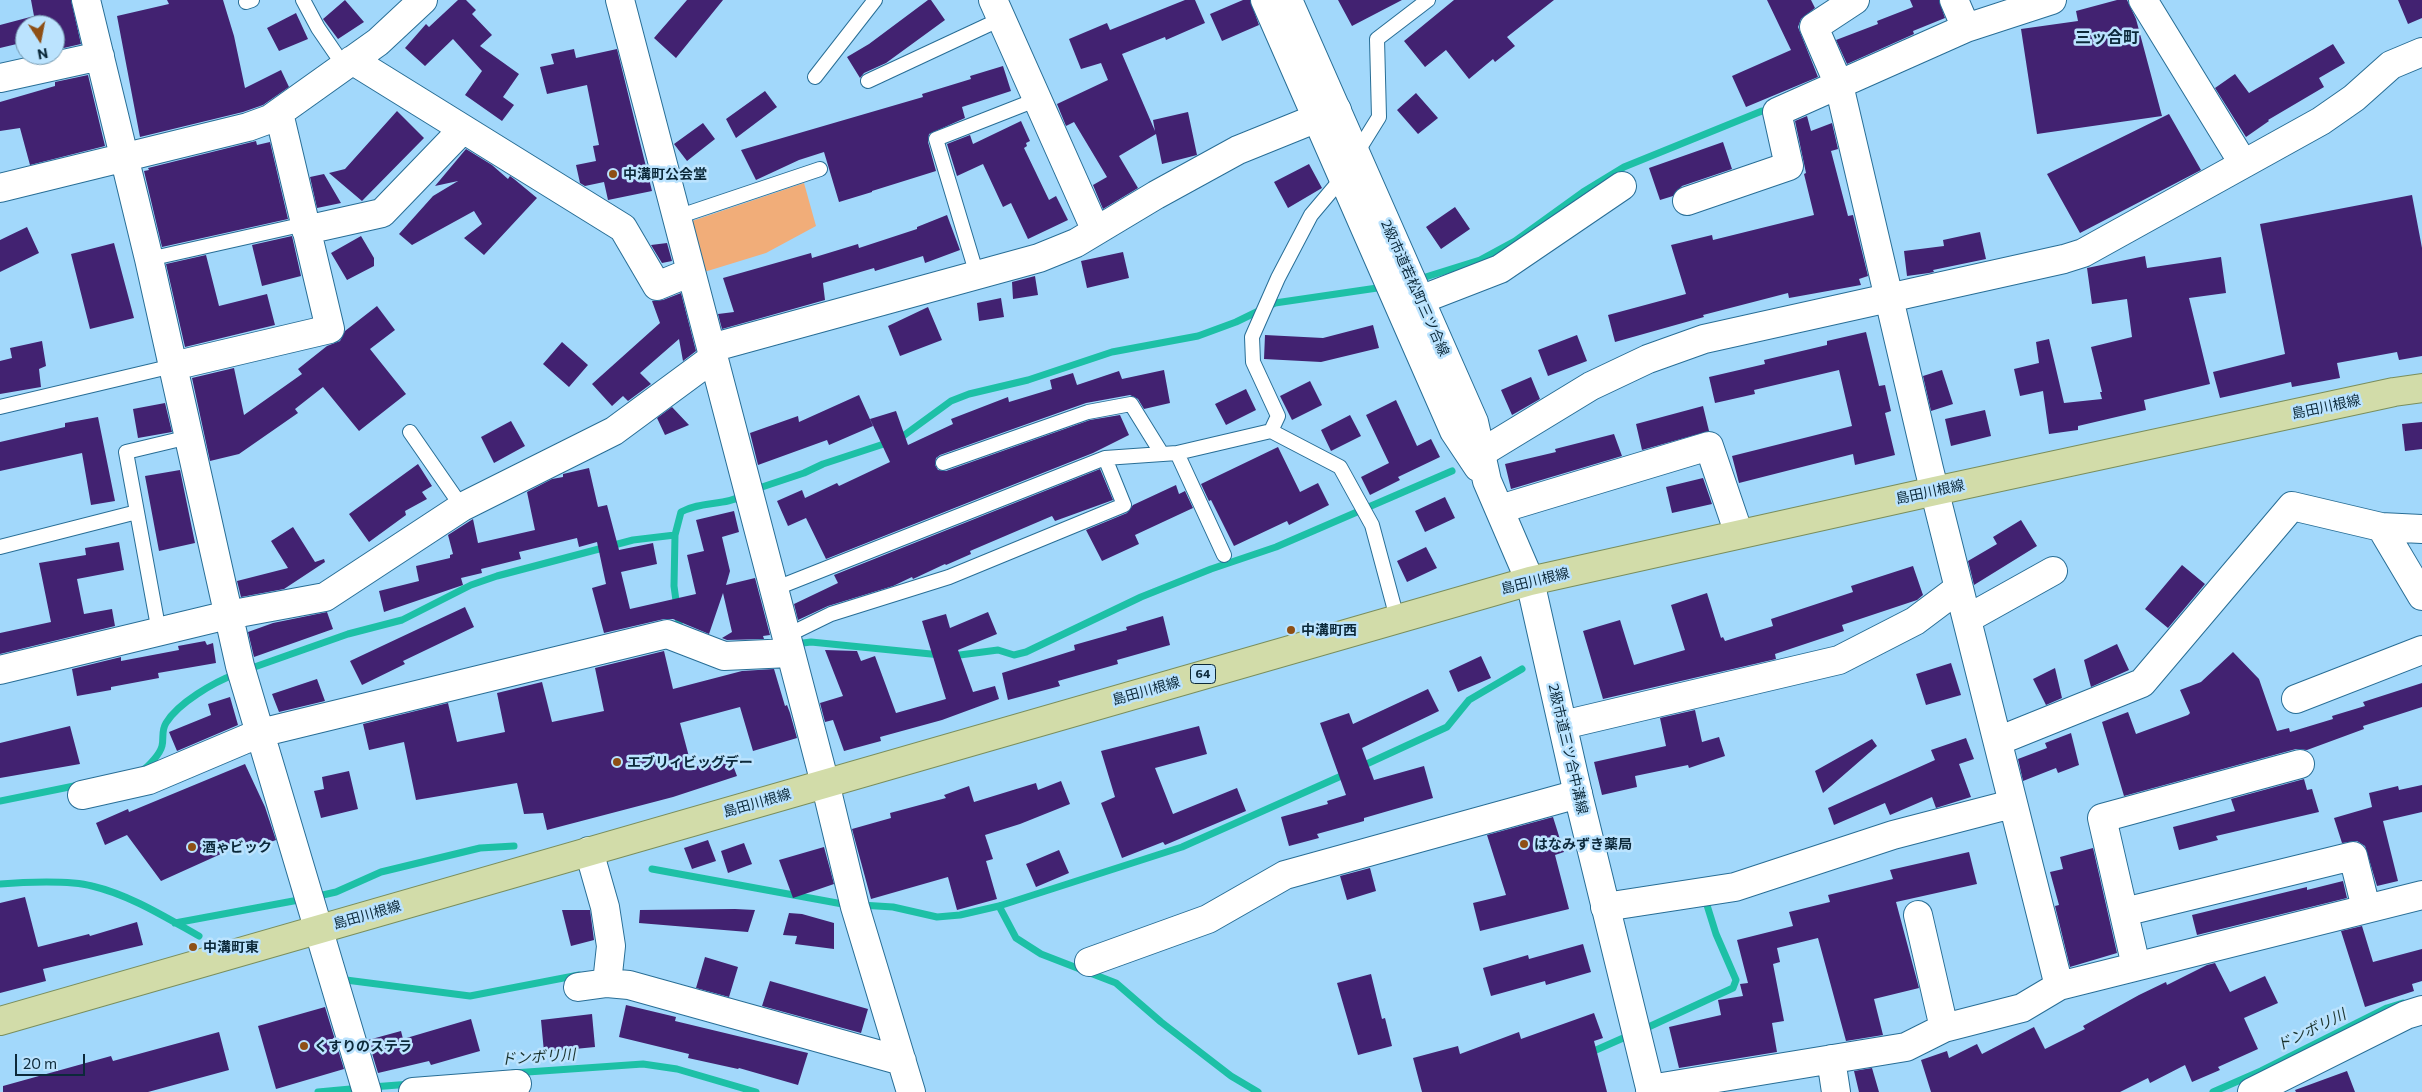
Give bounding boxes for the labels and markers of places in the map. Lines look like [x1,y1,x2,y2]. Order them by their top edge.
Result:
place label: 中溝町公会堂 [623,166,707,182]
marker: 中溝町公会堂 [607,168,619,180]
place label: 中溝町西 [1301,622,1357,638]
marker: 中溝町西 [1285,624,1297,636]
place label: エブリィビッグデー [627,754,753,770]
marker: エブリィビッグデー [611,756,623,768]
place label: はなみずき薬局 [1534,836,1632,852]
marker: はなみずき薬局 [1518,838,1530,850]
place label: 酒ゃビック [202,839,272,855]
marker: 酒ゃビック [186,841,198,853]
place label: 中溝町東 [203,939,259,955]
marker: 中溝町東 [187,941,199,953]
place label: くすりのステラ [314,1038,412,1054]
marker: くすりのステラ [298,1040,310,1052]

